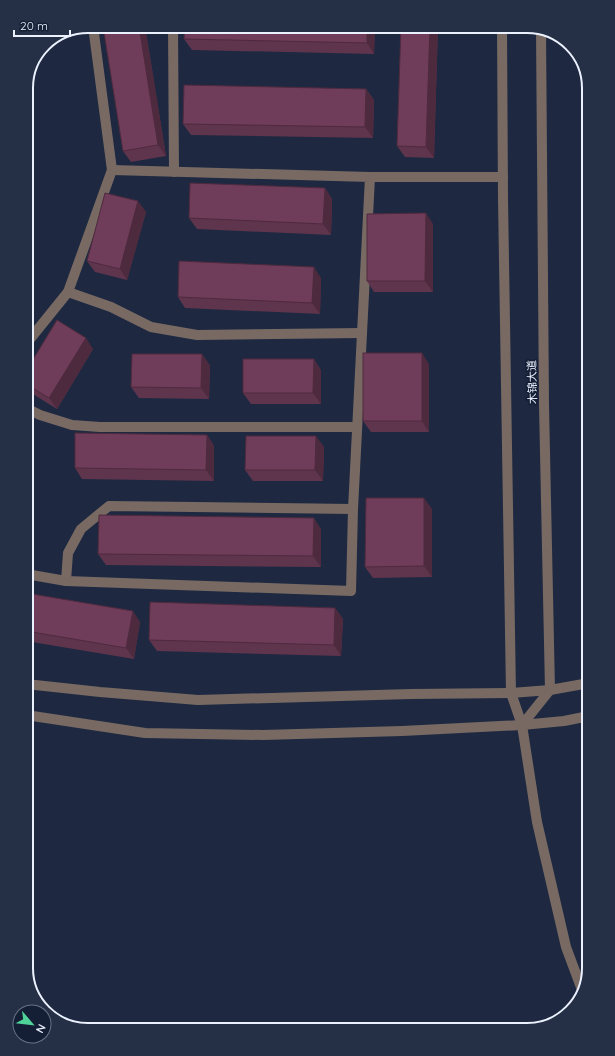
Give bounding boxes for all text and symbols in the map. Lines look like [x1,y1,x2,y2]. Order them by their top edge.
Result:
scale bar [14,12,70,38]
text: 20 m [20,18,48,33]
street label: 木锦大道 [525,360,539,404]
north arrow [12,1004,52,1044]
text: N [33,1022,49,1036]

